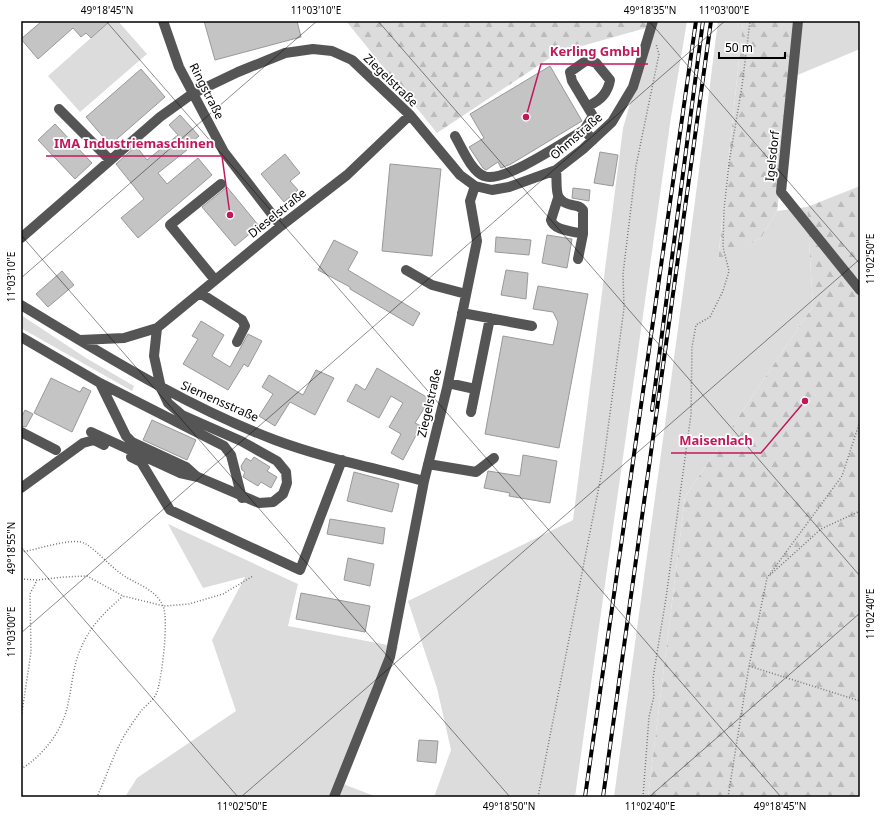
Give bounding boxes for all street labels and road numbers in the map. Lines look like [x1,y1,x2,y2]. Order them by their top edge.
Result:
street label: Ziegelstraße [360,50,422,111]
street label: Ringstraße [186,60,229,122]
street label: Ohmstraße [546,108,606,163]
street label: Igelsdorf [761,129,783,182]
street label: Dieselstraße [244,184,310,242]
street label: Ziegelstraße [413,367,445,439]
street label: Siemensstraße [178,376,262,426]

